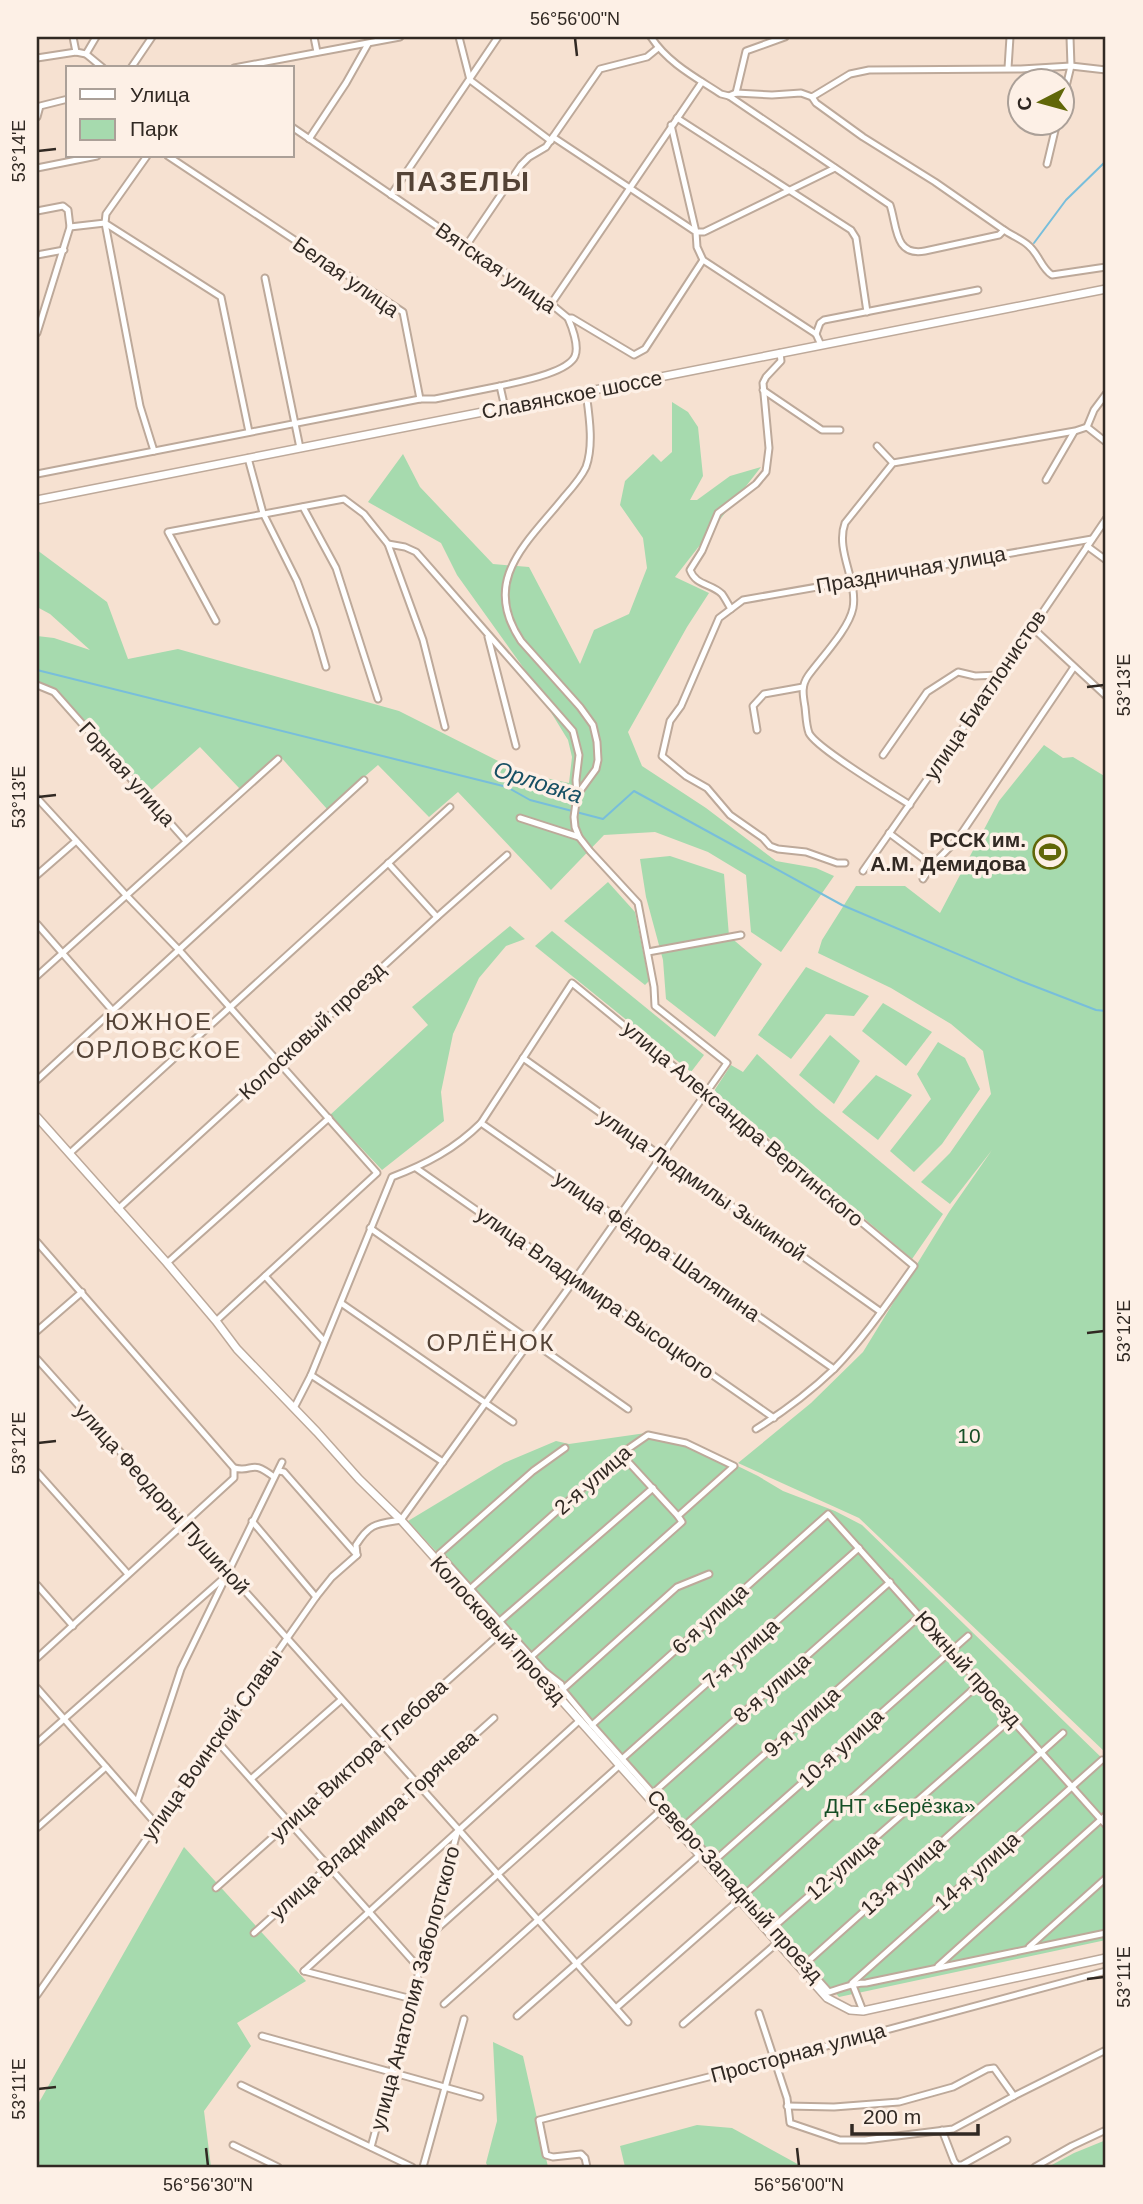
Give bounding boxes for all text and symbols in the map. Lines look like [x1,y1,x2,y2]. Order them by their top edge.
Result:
text: 56°56'00"N [530,9,620,29]
legend [66,66,294,158]
north arrow [1006,66,1076,136]
text: Улица [130,83,190,106]
text: С [1013,96,1036,112]
text: Парк [130,117,178,140]
text: 53°14'E [9,120,29,182]
district label: ПАЗЕЛЫ [395,166,531,197]
street label: Вятская улица [432,218,561,318]
street label: Белая улица [289,232,404,322]
street label: Славянское шоссе [480,366,664,423]
street label: Праздничная улица [814,541,1008,598]
street label: улица Биатлонистов [919,606,1050,784]
text: 53°13'E [1114,654,1134,716]
street label: Горная улица [75,717,180,830]
water label: Орловка [490,755,586,809]
text: 53°13'E [9,766,29,828]
place label: РССК им. А.М. Демидова [870,828,1026,875]
sports icon: РССК им. А.М. Демидова [1031,833,1069,871]
street label: Колосковый проезд [234,957,389,1104]
district label: ЮЖНОЕ ОРЛОВСКОЕ [76,1008,242,1063]
street label: улица Александра Вертинского [619,1016,868,1231]
street label: улица Людмилы Зыкиной [594,1104,810,1265]
street label: улица Фёдора Шаляпина [550,1166,765,1326]
street label: улица Владимира Высоцкого [472,1202,718,1384]
text: 53°12'E [1114,1300,1134,1362]
district label: ОРЛЁНОК [426,1329,556,1356]
street label: улица Феодоры Пушиной [71,1399,254,1599]
text: 53°12'E [9,1412,29,1474]
park label: 10 [957,1424,981,1447]
street label: 2-я улица [550,1440,636,1519]
street label: Колосковый проезд [426,1551,571,1708]
street label: 6-я улица [667,1579,752,1658]
street label: Южный проезд [911,1606,1026,1731]
street label: 7-я улица [698,1614,783,1693]
street label: улица Воинской Славы [137,1645,286,1844]
street label: 8-я улица [729,1648,815,1727]
street label: улица Виктора Глебова [266,1674,452,1845]
street label: 9-я улица [759,1682,844,1761]
street label: 10-я улица [794,1704,888,1791]
street label: улица Владимира Горячева [265,1725,482,1924]
street label: Северо-Западный проезд [643,1785,828,1987]
park label: ДНТ «Берёзка» [824,1794,976,1817]
street label: 14-я улица [930,1827,1024,1914]
street label: 12-улица [802,1829,884,1904]
street label: 13-я улица [856,1832,950,1919]
street label: улица Анатолия Заболотского [365,1843,464,2133]
text: 53°11'E [1114,1946,1134,2008]
street label: Просторная улица [708,2018,888,2087]
text: 53°11'E [9,2058,29,2120]
scale bar [852,2092,978,2136]
text: 200 m [863,2105,921,2128]
text: 56°56'30"N [163,2175,253,2195]
text: 56°56'00"N [754,2175,844,2195]

